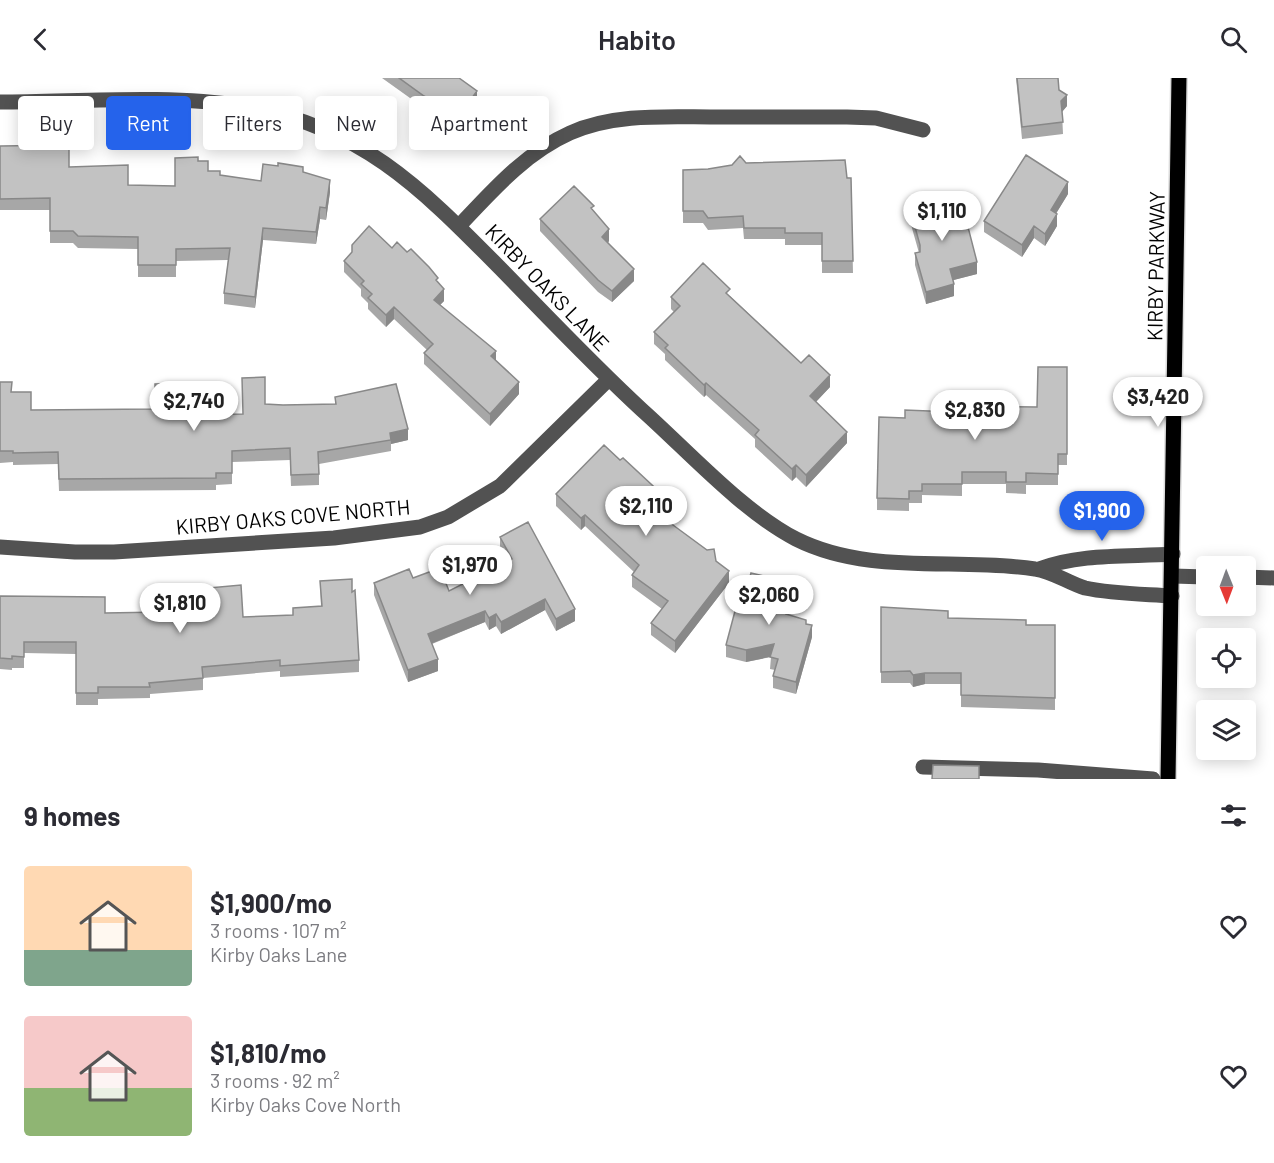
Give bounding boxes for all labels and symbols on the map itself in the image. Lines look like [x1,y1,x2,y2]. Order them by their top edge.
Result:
pin: $1,110 [893,191,991,242]
street label: KIRBY PARKWAY [1141,191,1169,341]
street label: KIRBY OAKS LANE [481,218,615,356]
pin: $3,420 [1109,377,1207,428]
pin: $2,740 [145,381,243,432]
pin: $2,830 [926,390,1024,441]
pin: $2,110 [597,486,695,537]
pin: $1,900 [1053,491,1151,542]
street label: KIRBY OAKS COVE NORTH [175,493,411,539]
pin: $1,970 [421,545,519,596]
north arrow [1196,556,1256,616]
pin: $2,060 [720,575,818,626]
pin: $1,810 [131,583,229,634]

